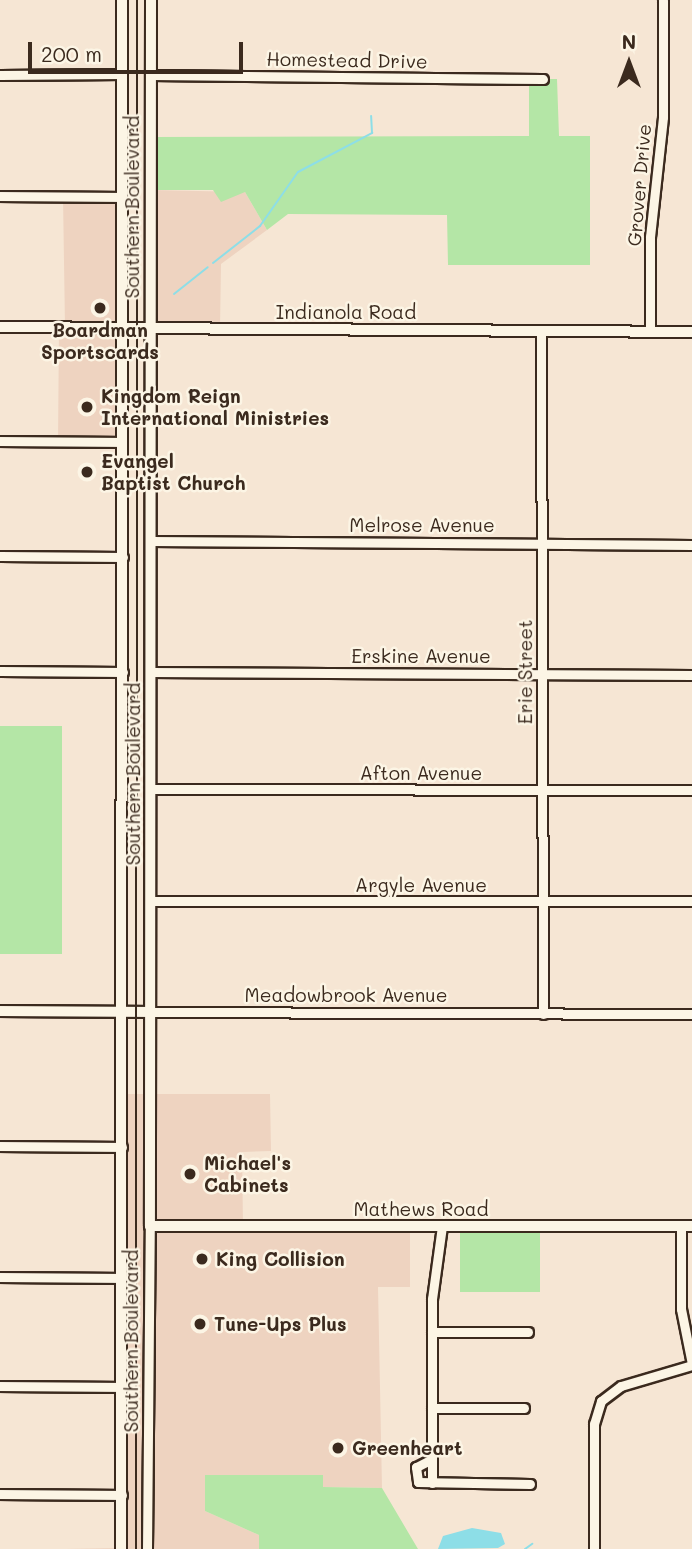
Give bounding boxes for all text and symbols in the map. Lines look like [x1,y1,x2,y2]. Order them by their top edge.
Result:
scale bar [32,28,247,72]
north arrow [594,28,664,98]
text: N [622,29,636,54]
text: 200 m [41,40,102,67]
street label: Homestead Drive [266,47,428,73]
street label: Southern Boulevard [121,116,143,298]
street label: Grover Drive [622,123,656,247]
marker: Boardman Sportscards [92,300,108,316]
street label: Indianola Road [276,301,416,323]
place label: Boardman Sportscards [41,319,159,363]
place label: Kingdom Reign International Ministries [101,385,329,429]
marker: Kingdom Reign International Ministries [79,399,95,415]
place label: Evangel Baptist Church [101,450,245,494]
marker: Evangel Baptist Church [79,464,95,480]
street label: Melrose Avenue [349,514,495,536]
street label: Erie Street [514,620,536,724]
street label: Erskine Avenue [351,645,491,667]
street label: Southern Boulevard [122,683,144,865]
street label: Afton Avenue [360,762,482,784]
street label: Argyle Avenue [355,874,487,896]
street label: Meadowbrook Avenue [245,984,447,1006]
place label: Michael's Cabinets [204,1152,291,1196]
marker: Michael's Cabinets [182,1166,198,1182]
street label: Mathews Road [353,1198,489,1220]
place label: King Collision [216,1248,345,1270]
street label: Southern Boulevard [120,1250,142,1432]
marker: King Collision [194,1251,210,1267]
place label: Tune-Ups Plus [214,1313,347,1335]
marker: Tune-Ups Plus [192,1316,208,1332]
place label: Greenheart [352,1437,462,1459]
marker: Greenheart [330,1440,346,1456]

